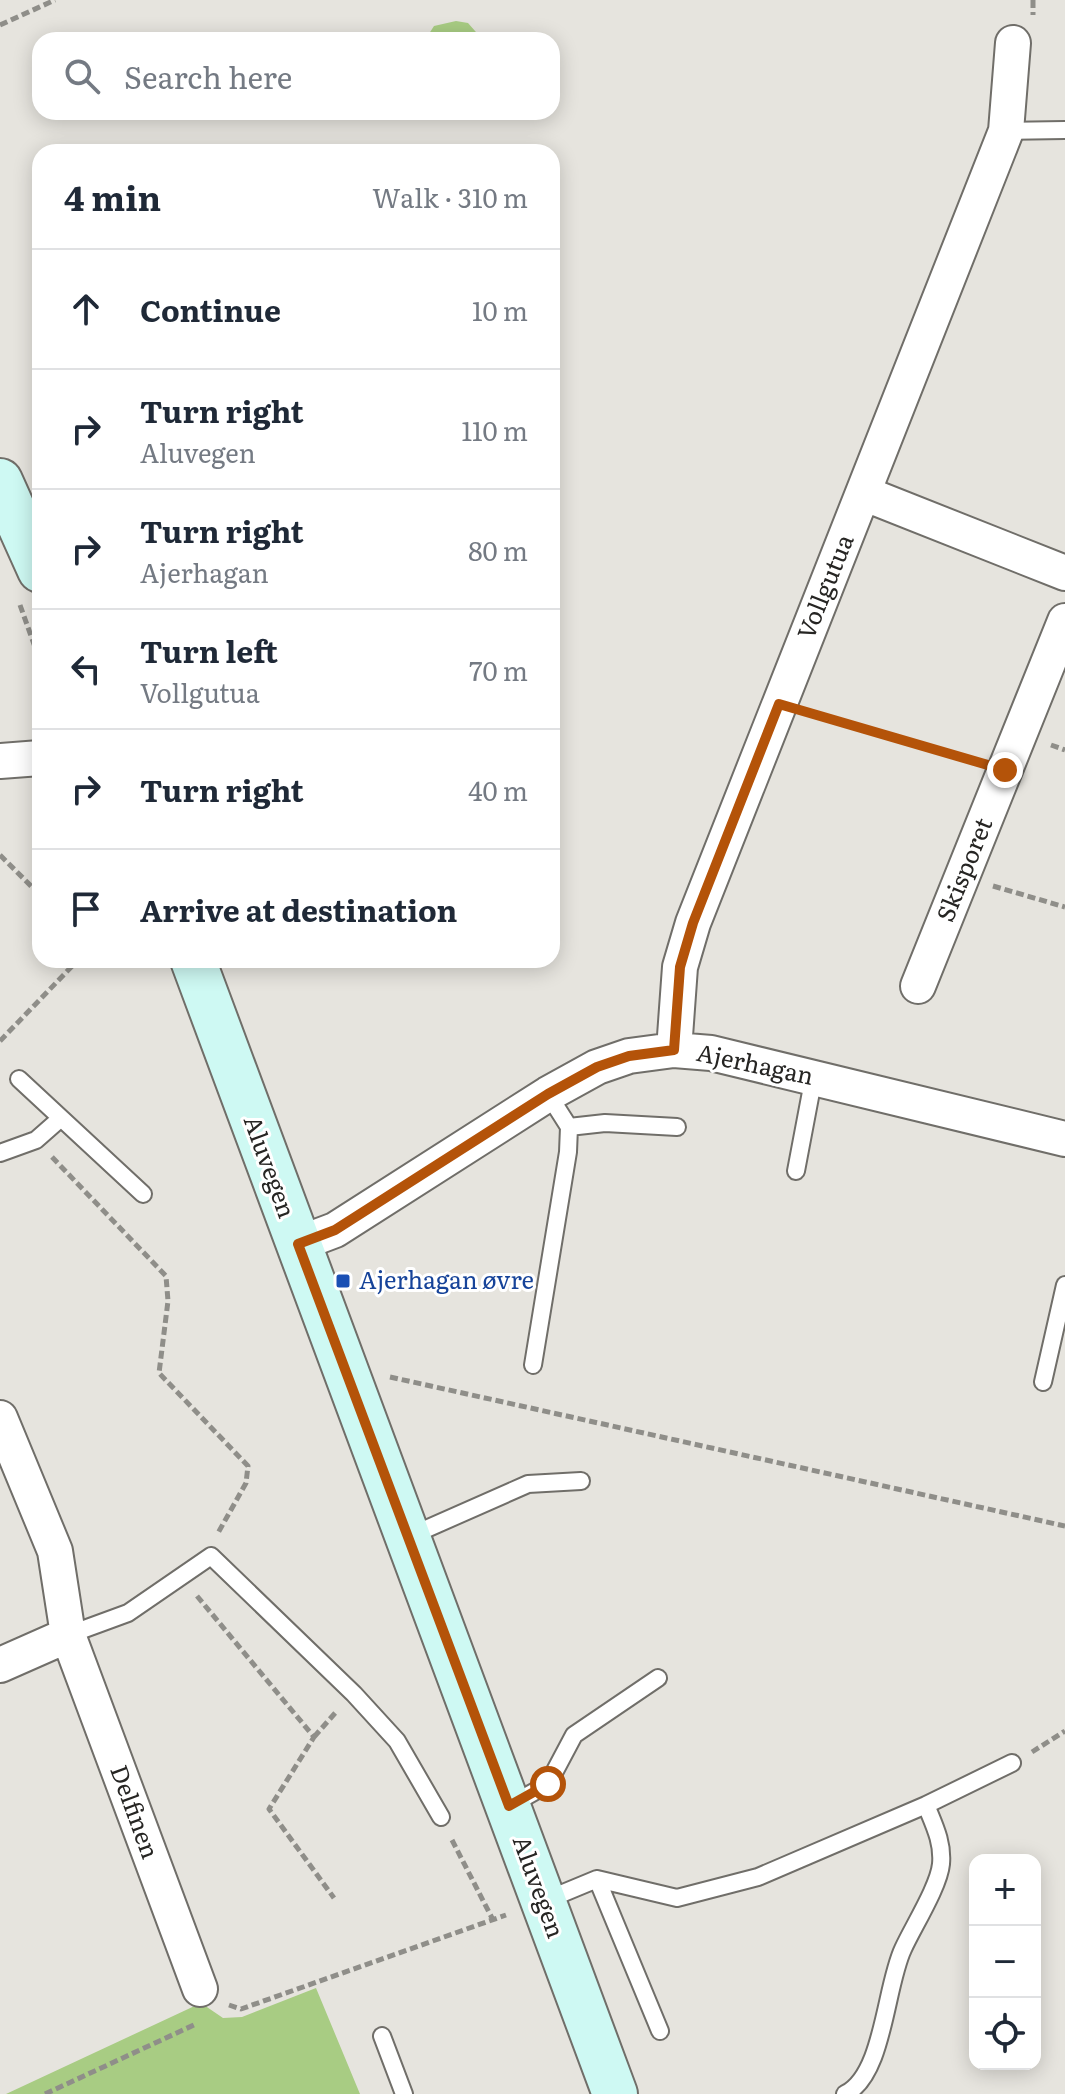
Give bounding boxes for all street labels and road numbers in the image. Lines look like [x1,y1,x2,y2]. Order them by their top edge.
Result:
street label: Vollgutua [787,528,861,644]
street label: Skisporet [926,812,1000,926]
street label: Ajerhagan [694,1033,817,1092]
street label: Aluvegen [237,1110,306,1222]
street label: Delfinen [103,1759,170,1863]
street label: Aluvegen [506,1830,575,1942]

